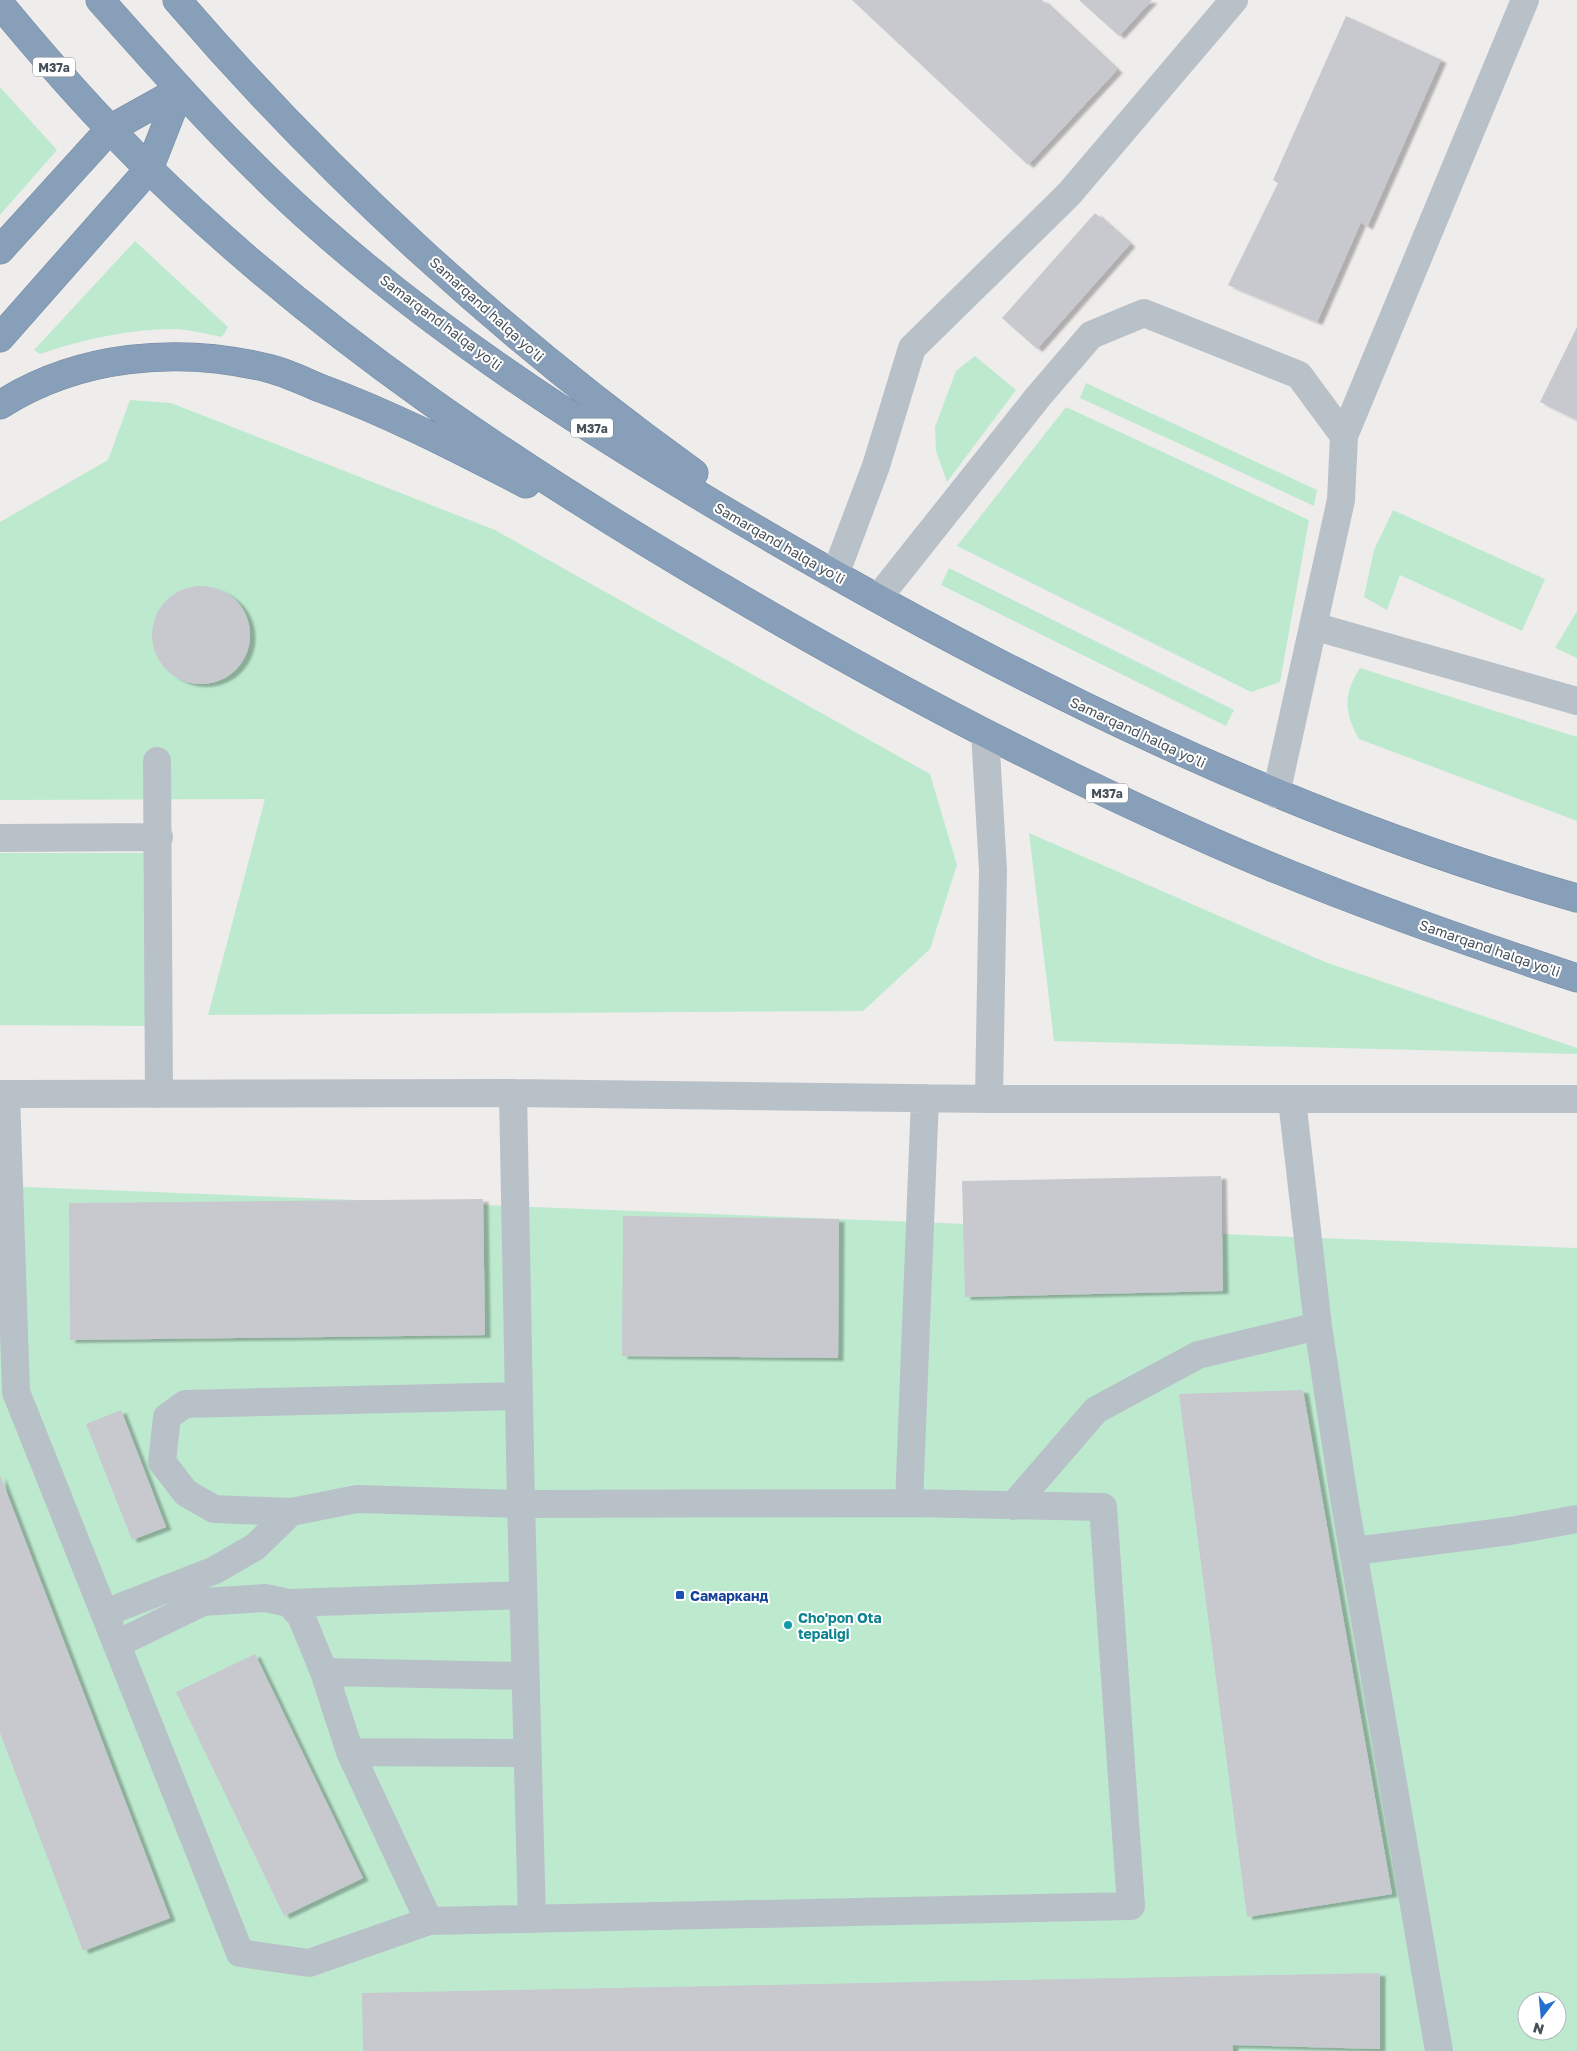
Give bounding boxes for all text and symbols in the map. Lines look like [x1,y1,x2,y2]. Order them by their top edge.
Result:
road number: M37a [33,58,75,76]
street label: Samarqand halqa yo'li [426,253,548,365]
street label: Samarqand halqa yoʻli [377,271,505,373]
road number: M37a [571,418,613,438]
street label: Samarqand halqa yoʻli [712,499,848,587]
street label: Samarqand halqa yoʻli [1067,693,1209,771]
road number: M37a [1086,784,1128,802]
street label: Samarqand halqa yoʻli [1417,916,1563,980]
place label: Самарканд [690,1587,769,1604]
marker: Самарканд [674,1589,686,1601]
place label: Cho'pon Ota tepaligi [798,1609,882,1642]
marker: Cho'pon Ota tepaligi [782,1619,794,1631]
north arrow [1517,1991,1567,2041]
text: N [1531,2019,1546,2039]

